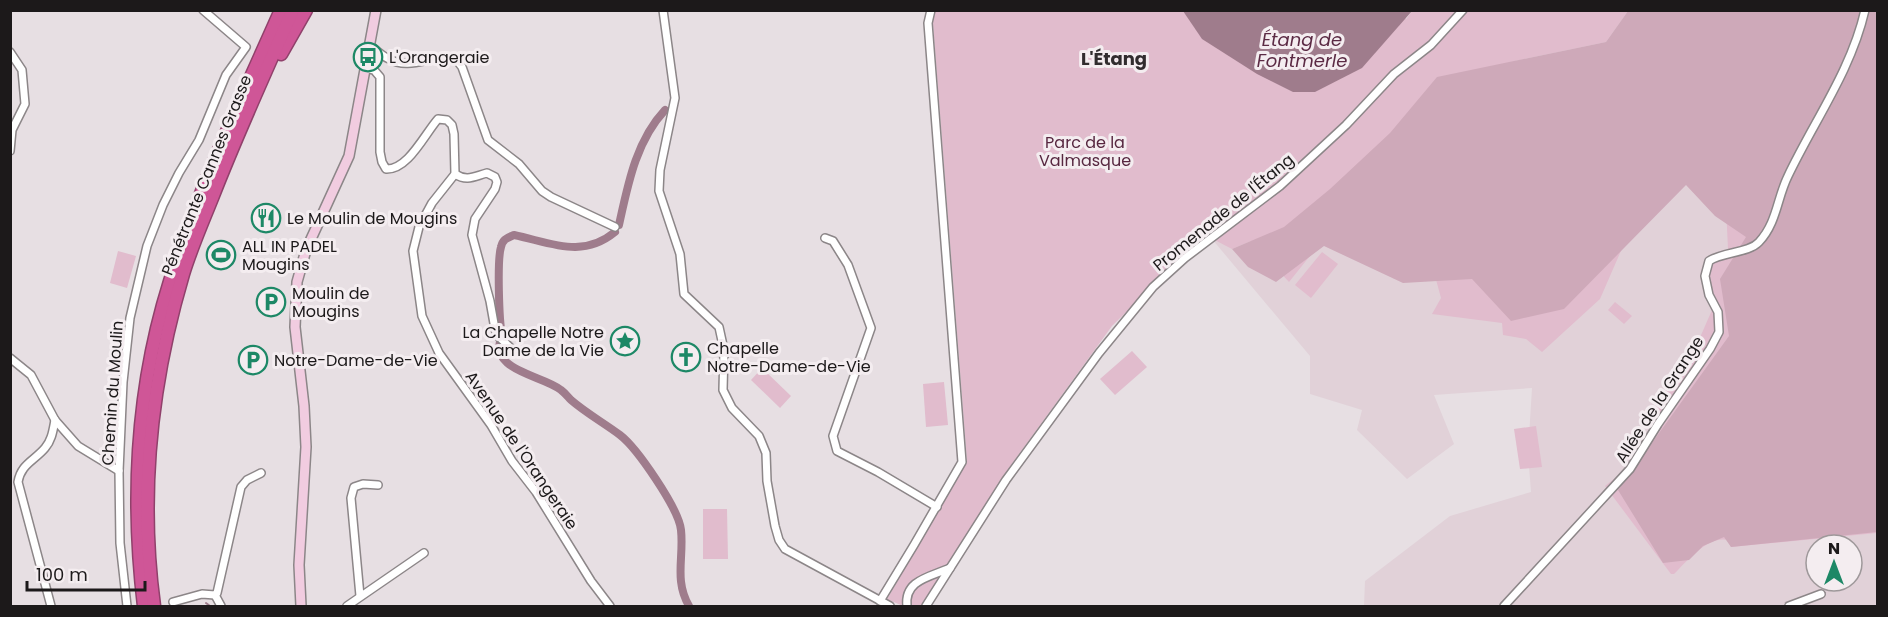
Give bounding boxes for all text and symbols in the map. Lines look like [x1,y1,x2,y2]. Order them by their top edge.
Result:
water label: Étang de Fontmerle [1257,27,1347,73]
bus stop icon: L'Orangeraie [352,41,384,73]
place label: L'Orangeraie [389,46,490,69]
district label: L'Étang [1081,46,1147,71]
street label: Pénétrante Cannes Grasse [156,71,257,279]
park label: Parc de la Valmasque [1039,131,1131,172]
street label: Promenade de l'Étang [1148,148,1299,276]
restaurant icon: Le Moulin de Mougins [250,202,282,234]
place label: Le Moulin de Mougins [287,207,457,230]
place label: ALL IN PADEL Mougins [242,235,337,276]
sports icon: ALL IN PADEL Mougins [205,239,237,271]
place label: Moulin de Mougins [292,282,369,323]
parking icon: Moulin de Mougins [255,286,287,318]
street label: Chemin du Moulin [96,320,129,466]
place label: La Chapelle Notre Dame de la Vie [463,321,604,362]
place icon: La Chapelle Notre Dame de la Vie [609,325,641,357]
street label: Allée de la Grange [1610,331,1709,467]
place label: Chapelle Notre-Dame-de-Vie [707,337,871,378]
church icon: Chapelle Notre-Dame-de-Vie [670,341,702,373]
parking icon: Notre-Dame-de-Vie [237,344,269,376]
place label: Notre-Dame-de-Vie [274,349,438,372]
street label: Avenue de l'Orangeraie [460,366,583,534]
north arrow [1804,533,1864,593]
text: N [1828,537,1840,560]
scale bar [27,554,146,592]
text: 100 m [36,562,88,587]

